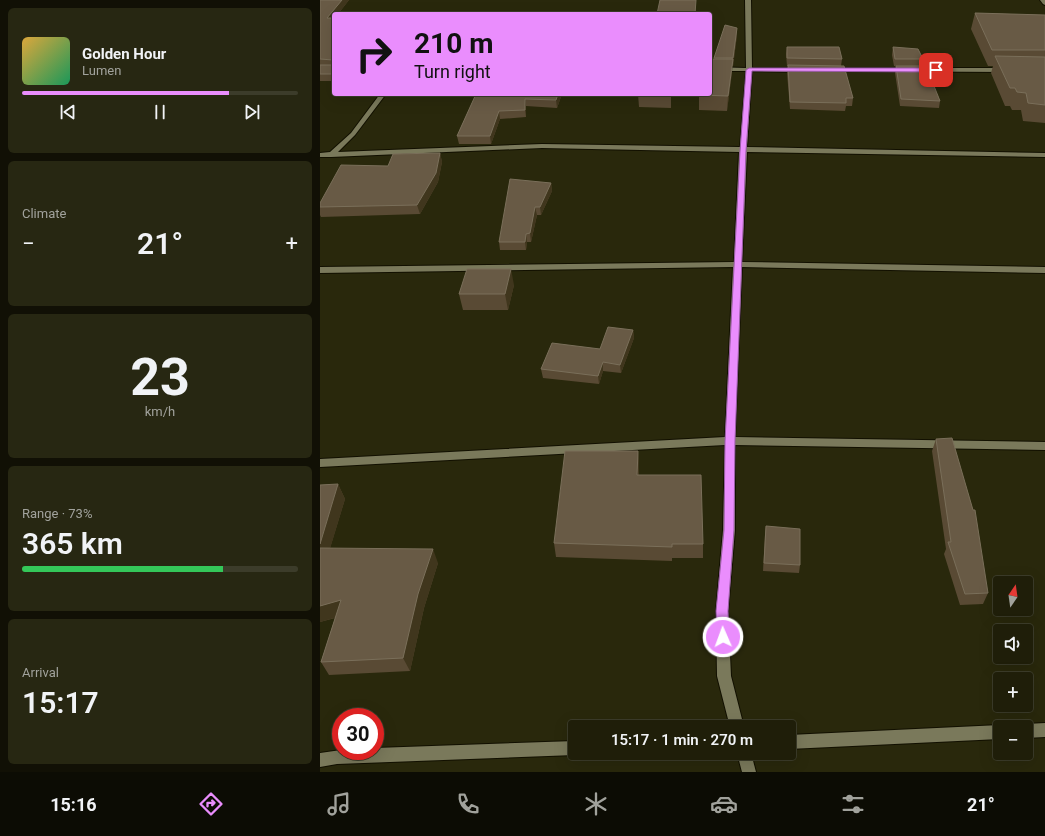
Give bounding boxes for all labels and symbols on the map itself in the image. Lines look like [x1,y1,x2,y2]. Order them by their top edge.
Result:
pin [919,53,953,87]
north arrow [993,576,1033,616]
position arrow [702,616,744,658]
speed limit sign: 30 [332,708,384,760]

